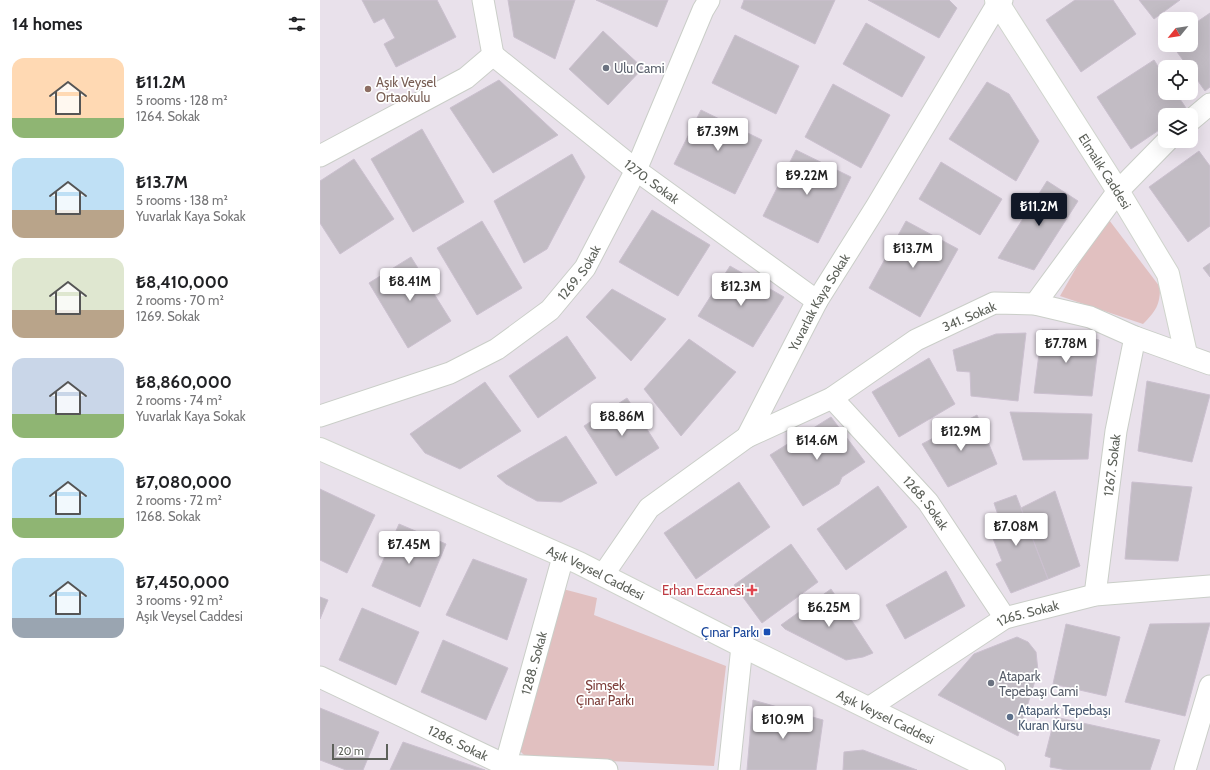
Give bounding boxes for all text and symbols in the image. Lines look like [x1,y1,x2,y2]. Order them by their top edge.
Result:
north arrow [1158,12,1198,52]
map controls [1158,12,1198,148]
icon: filters [286,13,308,35]
text: 14 homes [12,14,82,34]
place label: Ulu Cami [614,60,664,76]
button: locate [1158,60,1198,100]
marker: Ulu Cami [601,63,611,73]
text: ₺11.2M [136,72,186,92]
icon: home [44,74,92,122]
place label: Aşık Veysel Ortaokulu [376,74,436,105]
marker: Aşık Veysel Ortaokulu [363,84,373,94]
text: 5 rooms · 128 m² [136,92,228,108]
text: 1264. Sokak [136,108,200,124]
button: layers [1158,108,1198,148]
pin: ₺7.39M [685,118,751,152]
text: ₺7.39M [697,123,739,139]
street label: Elmalık Caddesi [1075,131,1135,212]
street label: 1270. Sokak [621,156,683,207]
pin: ₺9.22M [774,162,840,196]
text: ₺9.22M [786,167,828,183]
text: ₺13.7M [136,172,188,192]
icon: home [44,174,92,222]
text: 5 rooms · 138 m² [136,192,228,208]
pin: ₺11.2M [1006,193,1072,227]
text: ₺11.2M [1020,198,1058,214]
text: Yuvarlak Kaya Sokak [136,208,246,224]
pin: ₺13.7M [880,235,946,269]
text: ₺13.7M [893,240,933,256]
street label: 1269. Sokak [554,242,604,303]
street label: Yuvarlak Kaya Sokak [784,250,853,355]
pin: ₺8.41M [377,268,443,302]
text: ₺8,410,000 [136,272,229,292]
text: ₺8.41M [389,273,431,289]
pin: ₺12.3M [708,273,774,307]
icon: home [44,274,92,322]
text: ₺12.3M [721,278,761,294]
text: 2 rooms · 70 m² [136,292,224,308]
street label: 341. Sokak [940,297,999,334]
text: 1269. Sokak [136,308,200,324]
pin: ₺7.78M [1033,330,1099,364]
text: ₺7.78M [1045,335,1087,351]
text: ₺8,860,000 [136,372,232,392]
icon: home [44,374,92,422]
text: 2 rooms · 74 m² [136,392,222,408]
pin: ₺8.86M [589,403,655,437]
text: Yuvarlak Kaya Sokak [136,408,246,424]
text: ₺8.86M [600,408,644,424]
pin: ₺12.9M [928,418,994,452]
text: ₺12.9M [941,423,981,439]
pin: ₺14.6M [784,427,850,461]
text: ₺14.6M [796,432,838,448]
street label: 1267. Sokak [1100,433,1124,497]
text: ₺7,080,000 [136,472,232,492]
street label: 1268. Sokak [900,472,952,533]
icon: home [44,474,92,522]
text: 2 rooms · 72 m² [136,492,222,508]
text: 1268. Sokak [136,508,201,524]
pin: ₺7.08M [983,513,1049,547]
text: ₺7.08M [994,518,1038,534]
pin: ₺7.45M [376,531,442,565]
text: ₺7.45M [388,536,430,552]
street label: Aşık Veysel Caddesi [544,542,647,603]
text: ₺7,450,000 [136,572,229,592]
icon: home [44,574,92,622]
place label: Erhan Eczanesi [662,582,744,598]
marker: Erhan Eczanesi [747,585,757,595]
text: 3 rooms · 92 m² [136,592,223,608]
pin: ₺6.25M [796,594,862,628]
street label: 1265. Sokak [993,597,1061,629]
text: ₺6.25M [808,599,850,615]
text: Aşık Veysel Caddesi [136,608,243,624]
place label: Çınar Parkı [701,624,759,640]
marker: Çınar Parkı [762,627,772,637]
street label: 1288. Sokak [517,629,550,697]
place label: Atapark Tepebaşı Cami [999,668,1078,699]
park label: Şimşek Çınar Parkı [576,677,634,708]
marker: Atapark Tepebaşı Cami [986,678,996,688]
street label: Aşık Veysel Caddesi [834,686,937,747]
place label: Atapark Tepebaşı Kuran Kursu [1018,702,1111,733]
pin: ₺10.9M [750,706,816,740]
text: ₺10.9M [762,711,804,727]
marker: Atapark Tepebaşı Kuran Kursu [1005,712,1015,722]
street label: 1286. Sokak [426,722,491,764]
scale bar [332,742,388,761]
text: 20 m [338,744,364,758]

